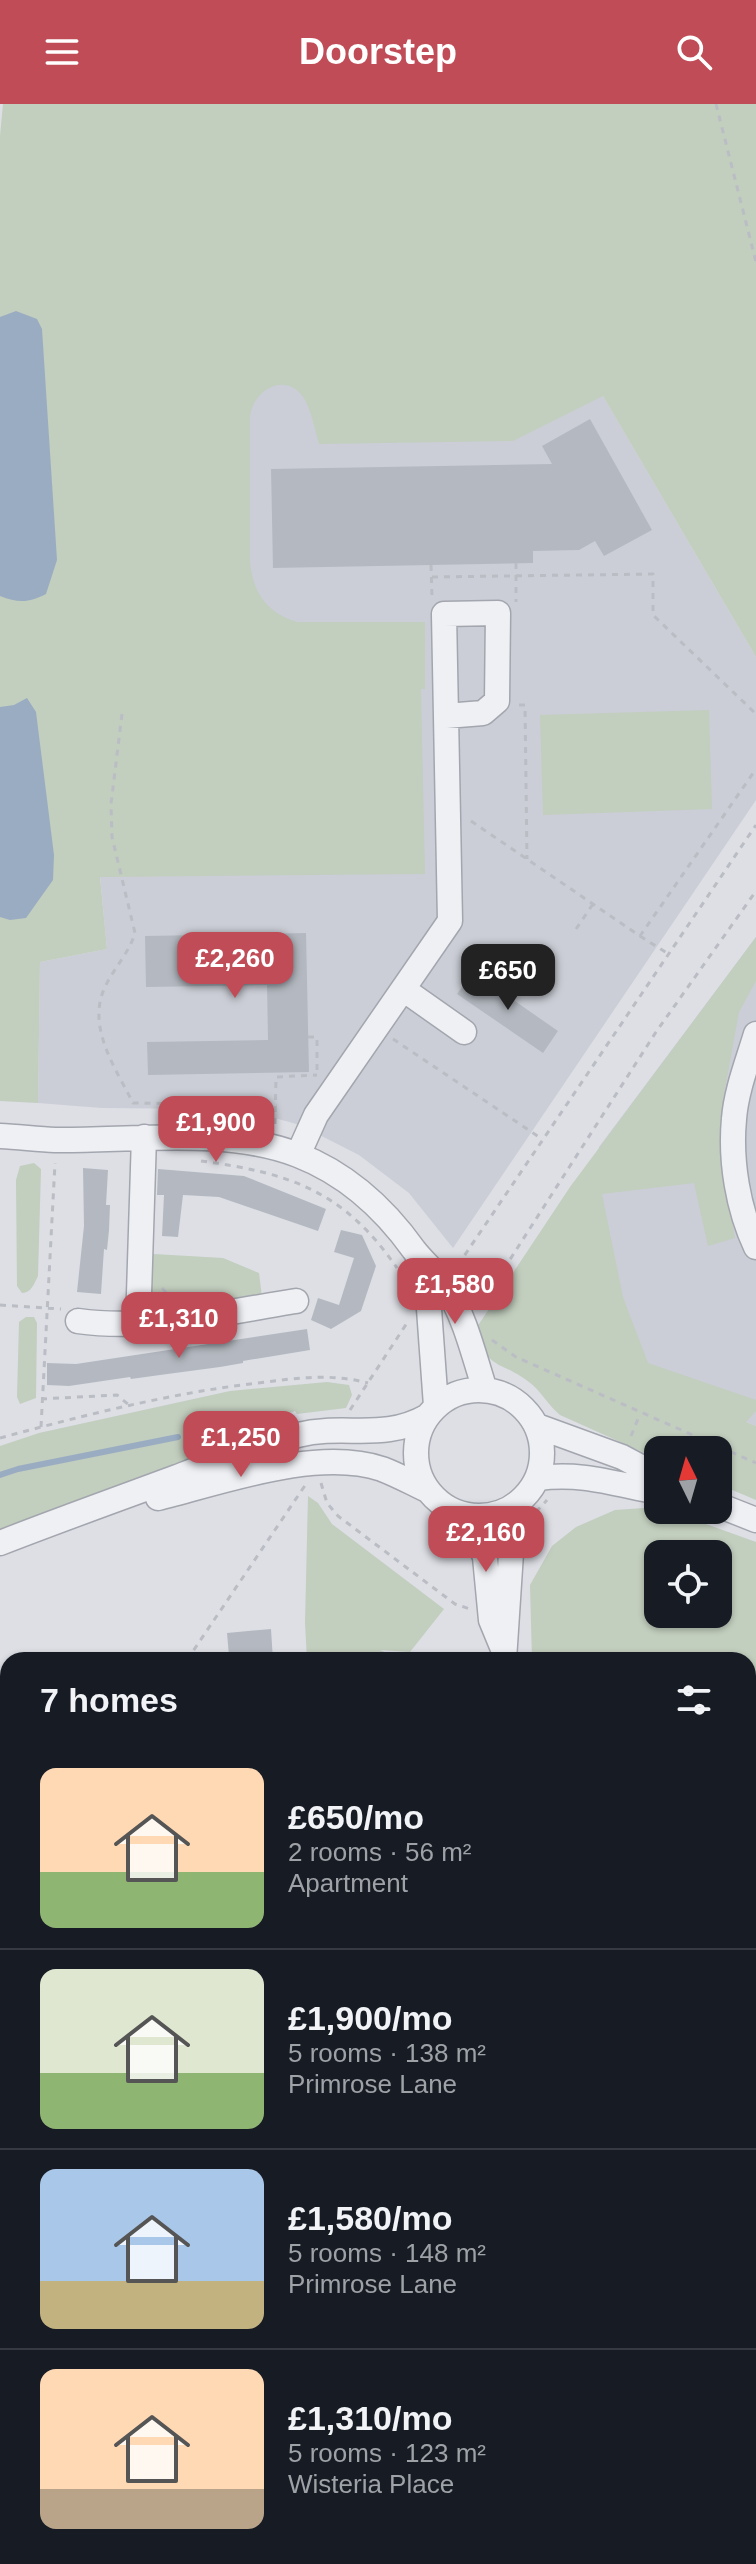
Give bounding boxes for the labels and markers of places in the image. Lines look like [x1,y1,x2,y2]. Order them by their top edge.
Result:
pin: £2,260 [170,932,300,1000]
pin: £650 [461,944,555,1012]
pin: £1,900 [151,1096,281,1164]
pin: £1,580 [390,1258,520,1326]
pin: £1,310 [114,1292,244,1360]
pin: £1,250 [176,1411,306,1479]
pin: £2,160 [421,1506,551,1574]

